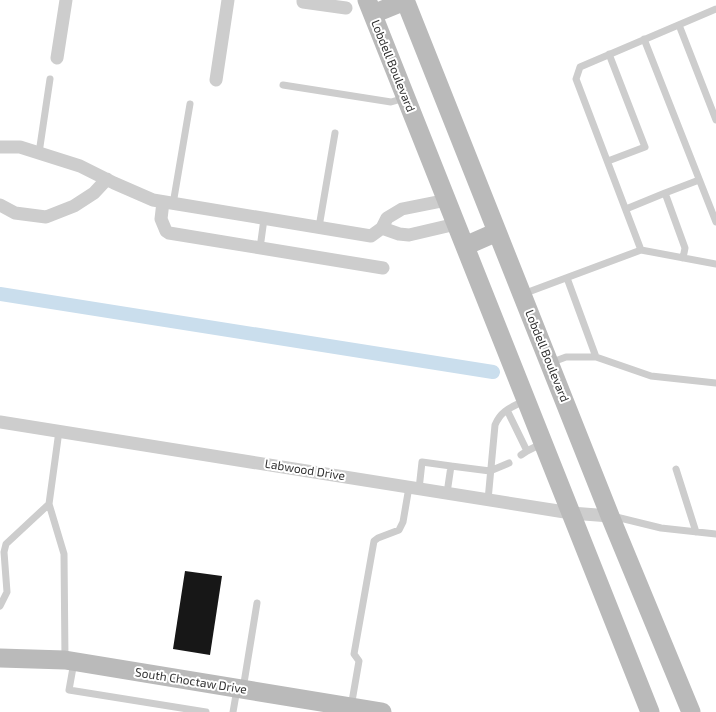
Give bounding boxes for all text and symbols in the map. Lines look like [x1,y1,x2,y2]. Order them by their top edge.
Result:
street label: Lobdell Boulevard [369,17,419,114]
street label: Lobdell Boulevard [523,307,573,404]
street label: Labwood Drive [264,456,346,482]
street label: South Choctaw Drive [134,664,248,696]

